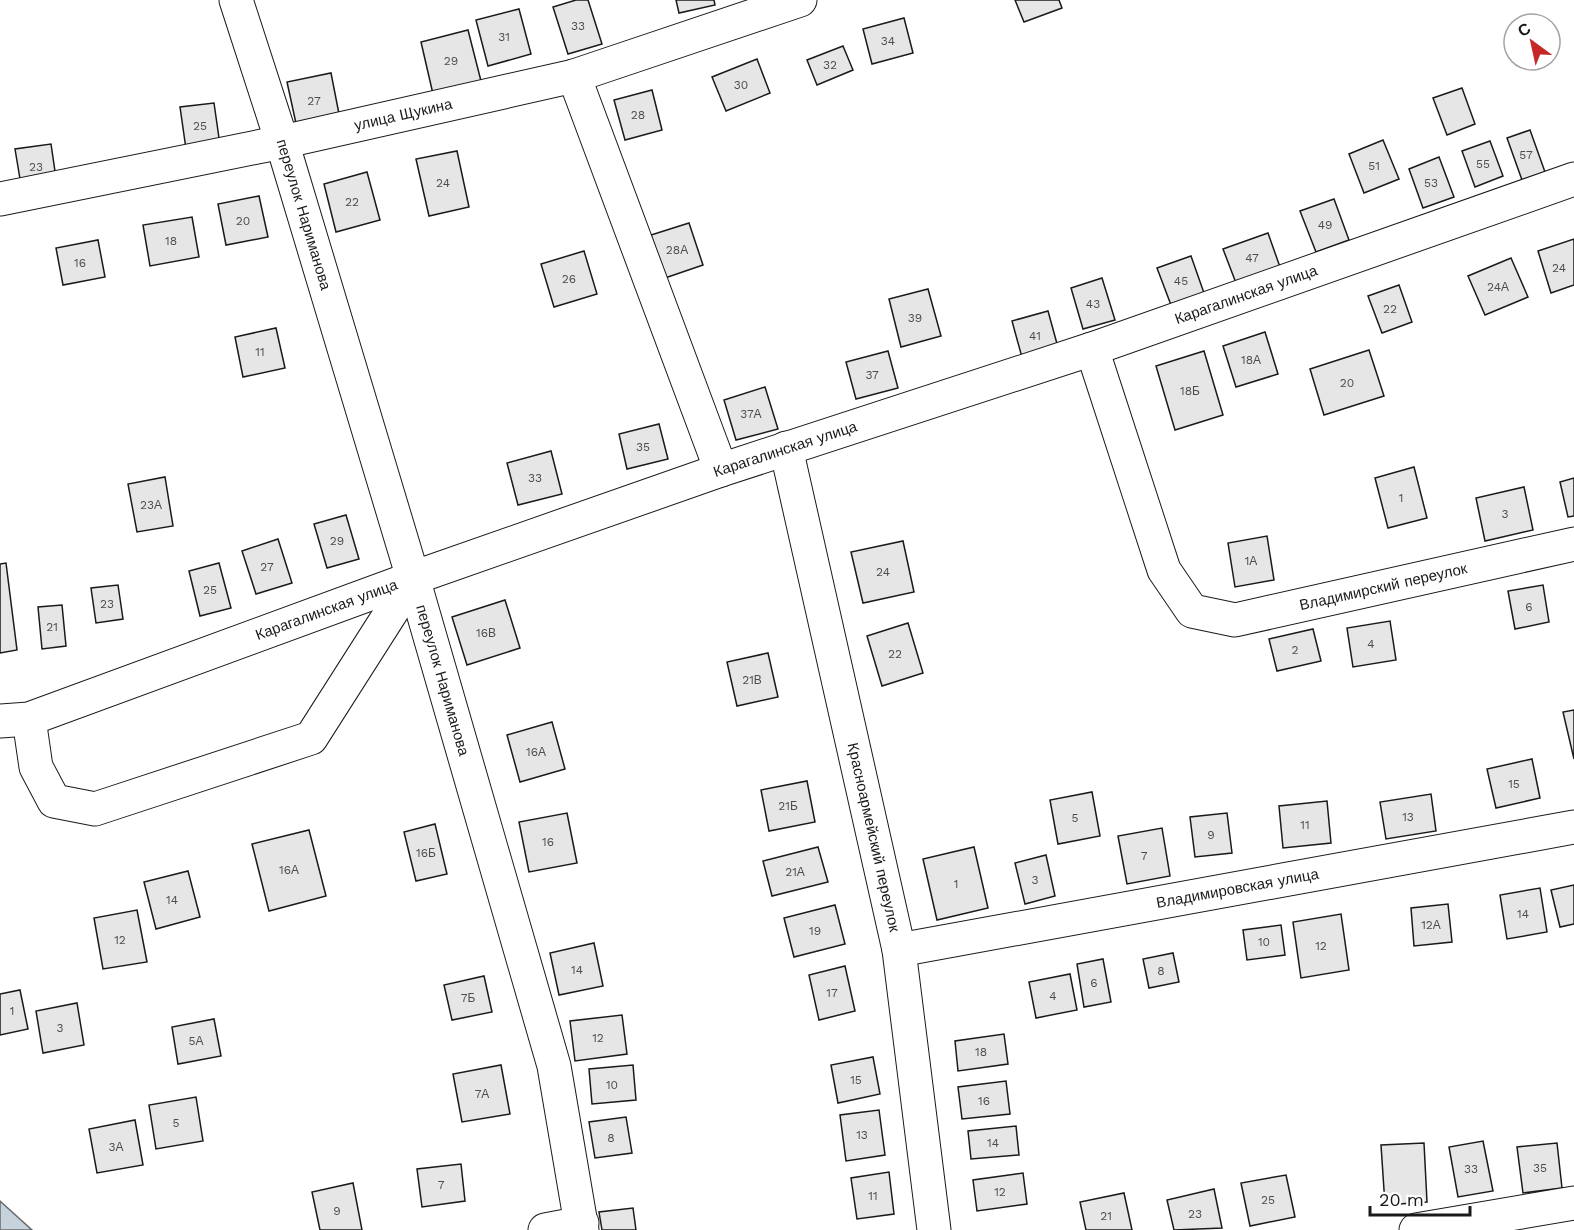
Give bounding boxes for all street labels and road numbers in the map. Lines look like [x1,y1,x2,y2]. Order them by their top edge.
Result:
street label: улица Щукина [353,95,455,134]
street label: переулок Нариманова [273,137,335,293]
street label: Карагалинская улица [1172,261,1320,328]
street label: Карагалинская улица [711,417,860,481]
street label: Владимирский переулок [1298,559,1469,614]
street label: Карагалинская улица [253,575,401,644]
street label: переулок Нариманова [412,603,473,759]
street label: Красноармейский переулок [844,741,904,934]
street label: Владимировская улица [1155,865,1321,912]

